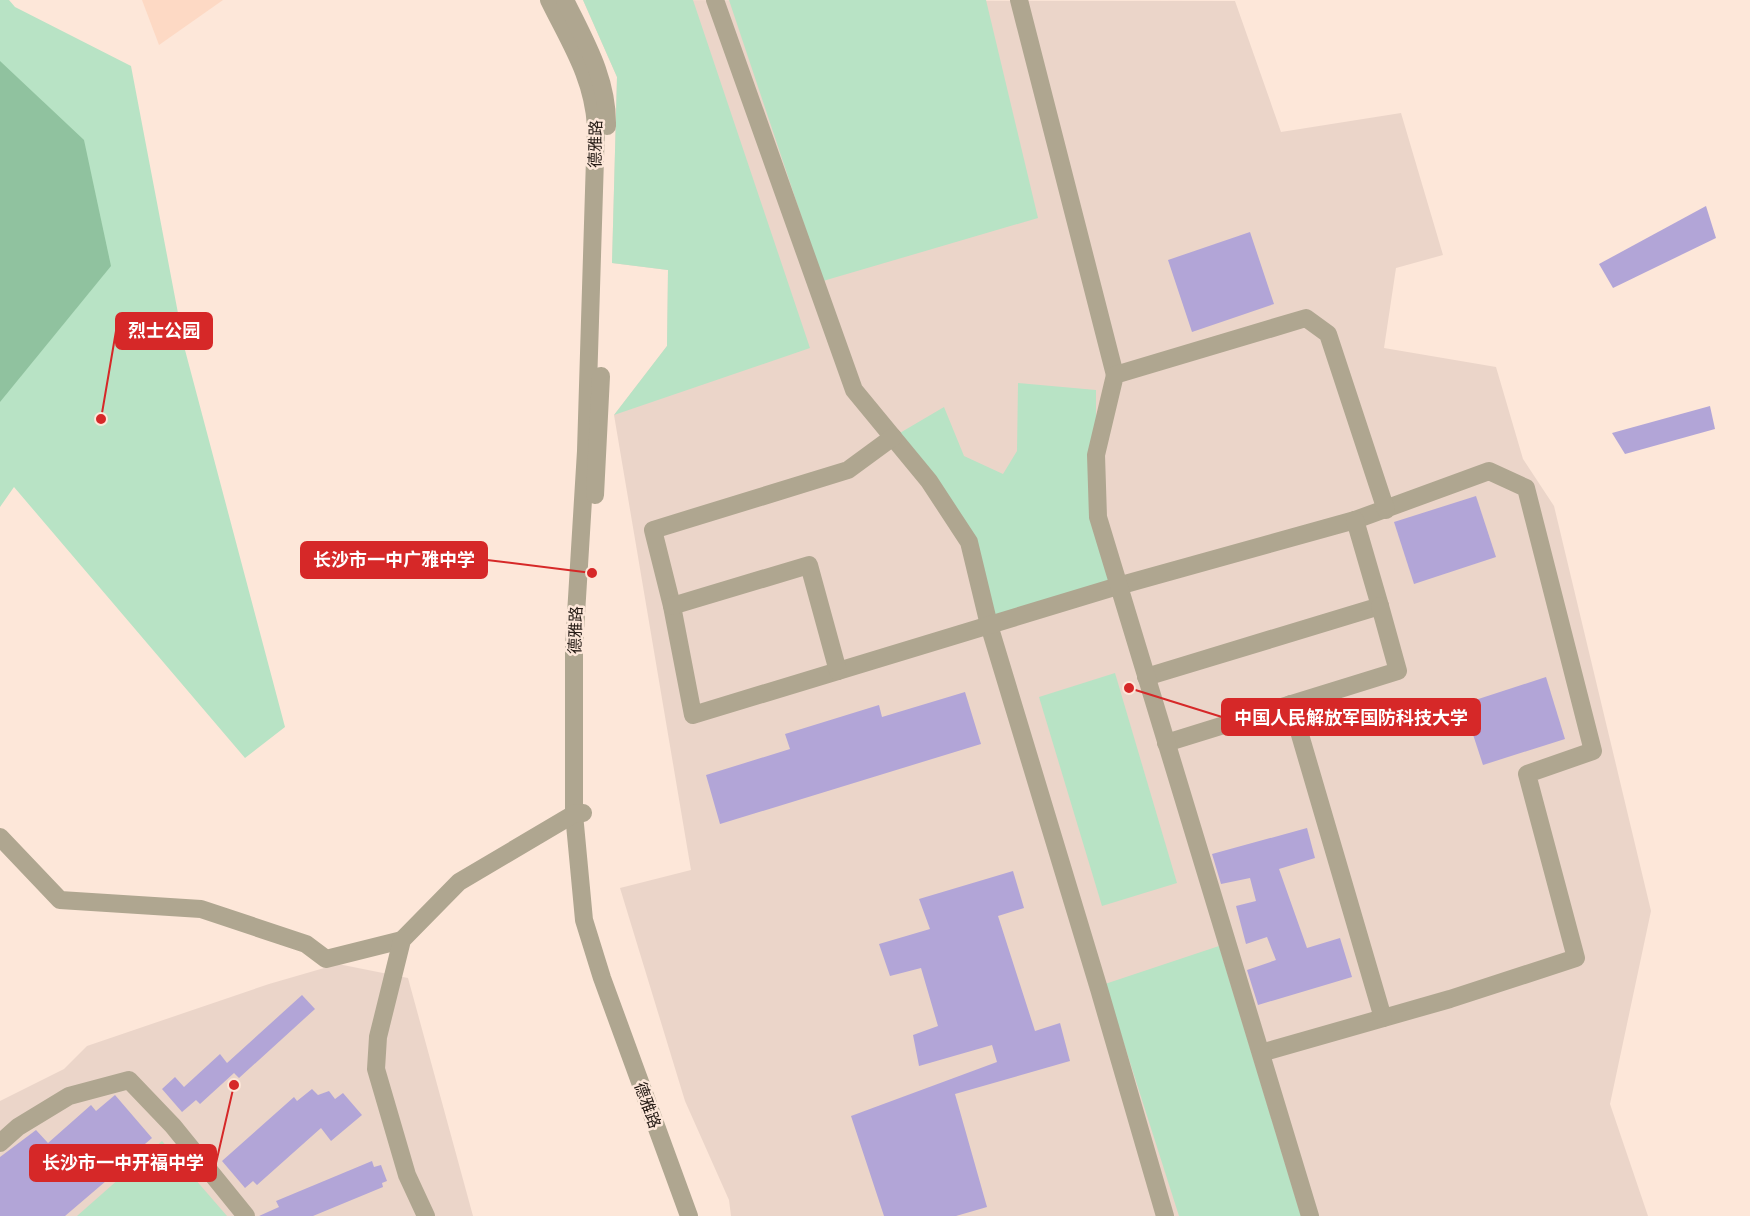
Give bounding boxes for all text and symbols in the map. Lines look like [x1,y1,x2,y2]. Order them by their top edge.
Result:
street label: 德雅路 [585,120,605,168]
callout: 烈士公园 [116,313,212,349]
text: 烈士公园 [128,319,200,342]
callout: 长沙市一中广雅中学 [301,542,487,578]
text: 长沙市一中广雅中学 [313,548,475,571]
street label: 德雅路 [564,606,586,654]
callout: 中国人民解放军国防科技大学 [1222,699,1480,735]
text: 中国人民解放军国防科技大学 [1234,706,1468,729]
street label: 德雅路 [630,1079,666,1131]
callout: 长沙市一中开福中学 [30,1145,216,1181]
text: 长沙市一中开福中学 [42,1151,204,1174]

